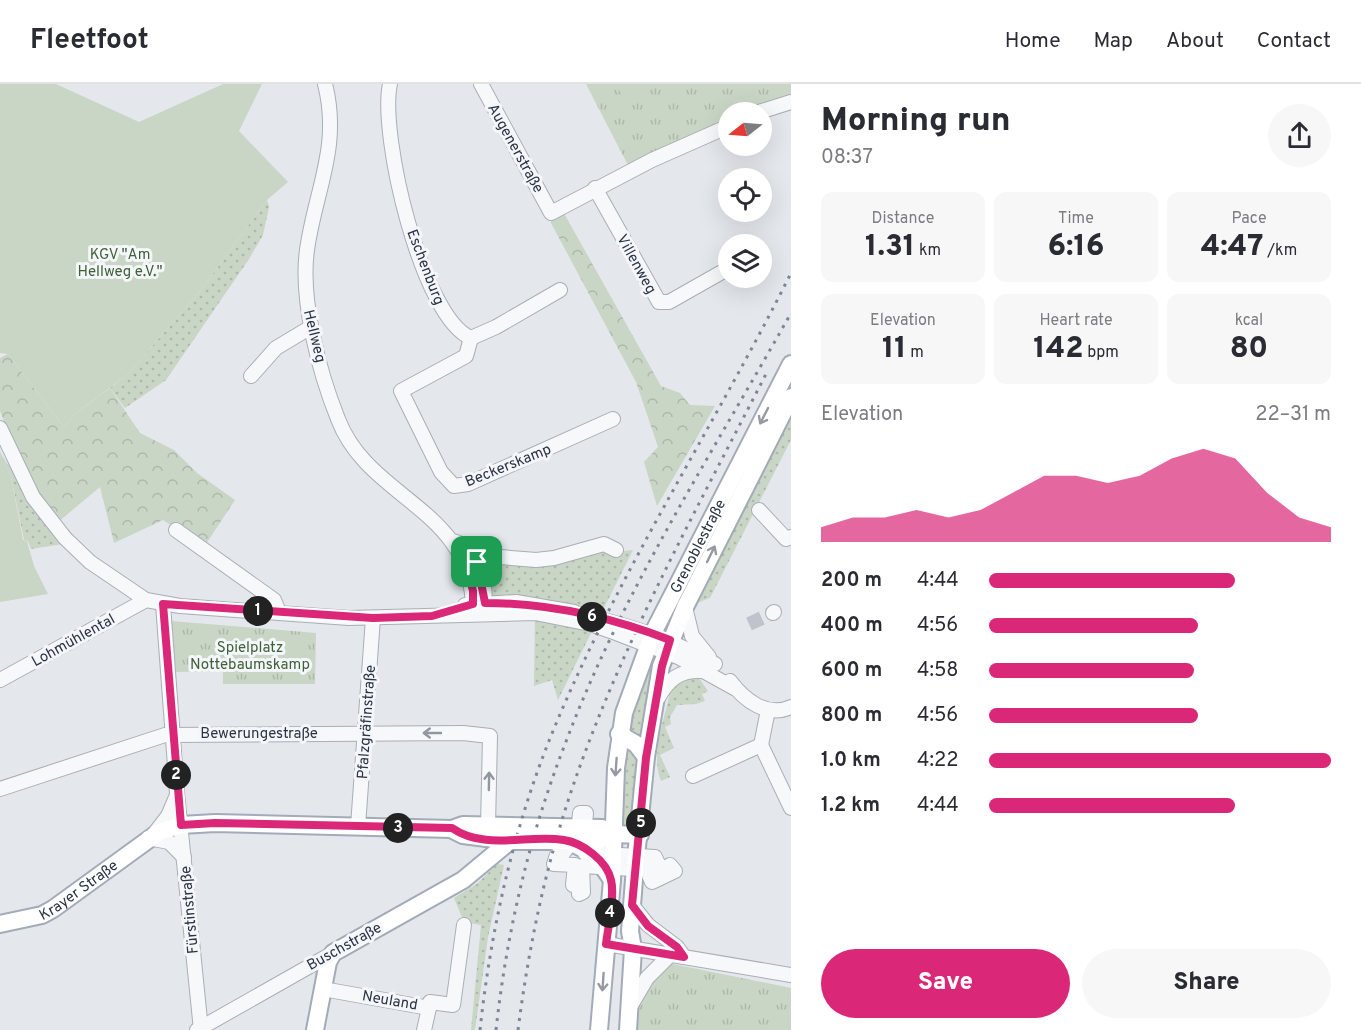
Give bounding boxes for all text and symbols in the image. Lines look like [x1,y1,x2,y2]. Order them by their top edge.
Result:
text: Fleetfoot [30,23,149,59]
text: Home [1005,28,1061,55]
text: Map [1094,28,1133,55]
text: About [1166,28,1224,55]
text: Contact [1257,28,1331,55]
street label: Augenerstraße [482,101,547,197]
text: Morning run [821,101,1011,143]
north arrow [718,102,772,156]
map controls [718,102,772,288]
button: share [1268,104,1331,167]
text: 08:37 [821,145,873,171]
button: locate [718,168,772,222]
text: Distance [872,209,934,229]
text: Time [1058,209,1094,229]
text: Pace [1231,209,1267,229]
street label: Eschenburg [402,227,448,308]
text: 1.31 [865,229,915,266]
text: 6:16 [1048,229,1104,266]
text: 4:47 [1201,229,1264,266]
street label: Villenweg [612,232,660,298]
button: layers [718,234,772,288]
text: km [915,241,941,261]
text: /km [1264,241,1297,261]
park label: KGV "Am Hellweg e.V." [77,246,163,282]
street label: Hellweg [298,308,329,365]
text: Elevation [870,311,936,331]
text: Heart rate [1039,311,1113,331]
text: kcal [1235,311,1263,331]
text: 11 [882,331,907,368]
text: 142 [1033,331,1084,368]
text: 80 [1230,331,1268,368]
text: m [907,343,924,363]
text: bpm [1084,343,1119,363]
text: Elevation [821,402,903,428]
text: 22–31 m [1255,402,1331,428]
one-way arrow [758,406,770,424]
street label: Beckerskamp [463,440,554,492]
street label: Grenoblestraße [667,497,731,597]
pin [451,536,502,587]
icon: arrive [460,545,493,578]
one-way arrow [706,546,717,564]
text: 200 m [821,568,882,594]
text: 4:44 [917,568,959,594]
pin: 1 [243,596,273,626]
text: 1 [255,601,261,621]
pin: 6 [577,602,607,632]
text: 6 [587,607,597,627]
street label: Lohmühlental [29,611,119,672]
text: 400 m [821,613,883,639]
text: 4:56 [917,613,958,639]
park label: Spielplatz Nottebaumskamp [190,639,310,675]
text: 600 m [821,658,882,684]
text: 4:58 [917,658,959,684]
street label: Pfalzgräfinstraße [354,664,381,780]
text: 800 m [821,703,882,729]
text: 4:56 [917,703,958,729]
street label: Bewerungestraße [200,725,318,744]
one-way arrow [423,727,443,739]
text: 1.0 km [821,748,881,774]
text: 4:22 [917,748,958,774]
one-way arrow [610,757,621,777]
pin: 2 [161,760,191,790]
text: 2 [171,765,181,785]
one-way arrow [483,771,495,791]
text: 1.2 km [821,793,880,819]
text: 4:44 [917,793,959,819]
pin: 5 [626,808,656,838]
pin: 3 [383,813,413,843]
text: 5 [636,813,646,833]
text: 3 [393,818,403,838]
street label: Krayer Straße [36,857,122,926]
street label: Fürstinstraße [177,865,204,955]
pin: 4 [595,898,625,928]
text: 4 [605,903,615,923]
street label: Buschstraße [304,919,386,976]
button: Save [821,949,1070,1018]
button: Share [1082,949,1331,1018]
one-way arrow [597,971,608,991]
street label: Neuland [360,987,419,1016]

